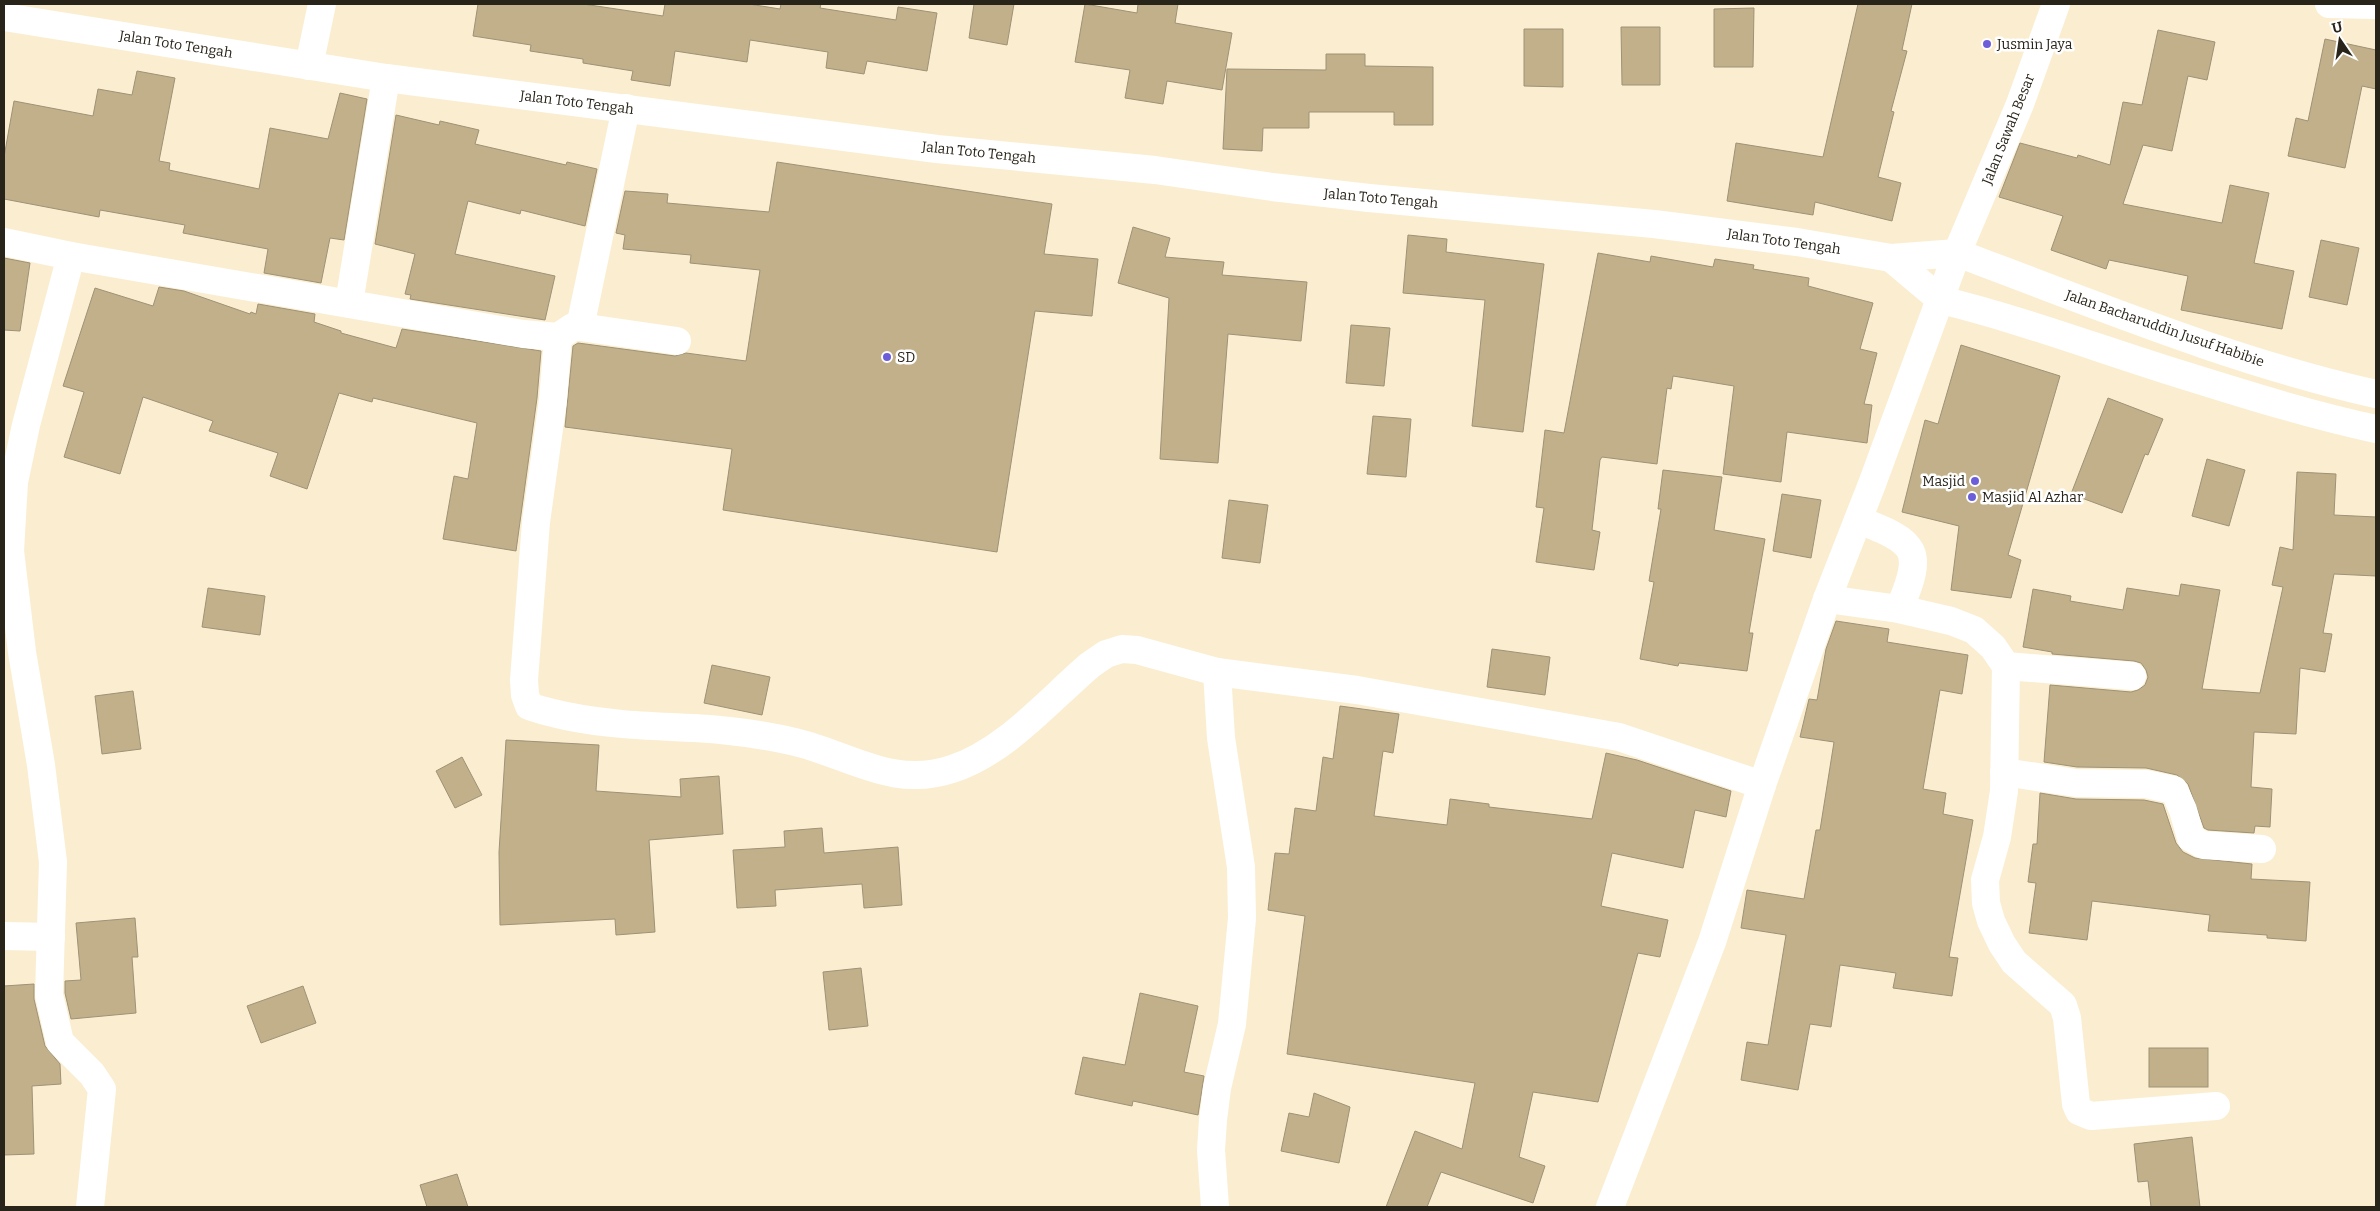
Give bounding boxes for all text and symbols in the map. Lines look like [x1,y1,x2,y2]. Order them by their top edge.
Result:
north arrow [2315,15,2365,65]
text: U [2330,18,2345,37]
street label: Jalan Toto Tengah [117,27,234,62]
place label: Jusmin Jaya [1996,36,2073,53]
marker: Jusmin Jaya [1981,38,1993,50]
street label: Jalan Sawah Besar [1978,71,2038,188]
street label: Jalan Toto Tengah [518,87,635,118]
street label: Jalan Toto Tengah [920,138,1037,167]
street label: Jalan Toto Tengah [1322,185,1439,212]
street label: Jalan Toto Tengah [1725,225,1842,258]
street label: Jalan Bacharuddin Jusuf Habibie [2062,286,2266,371]
place label: SD [897,349,915,366]
marker: SD [881,351,893,363]
place label: Masjid [1922,473,1965,490]
marker: Masjid [1969,475,1981,487]
place label: Masjid Al Azhar [1982,489,2083,506]
marker: Masjid Al Azhar [1966,491,1978,503]

